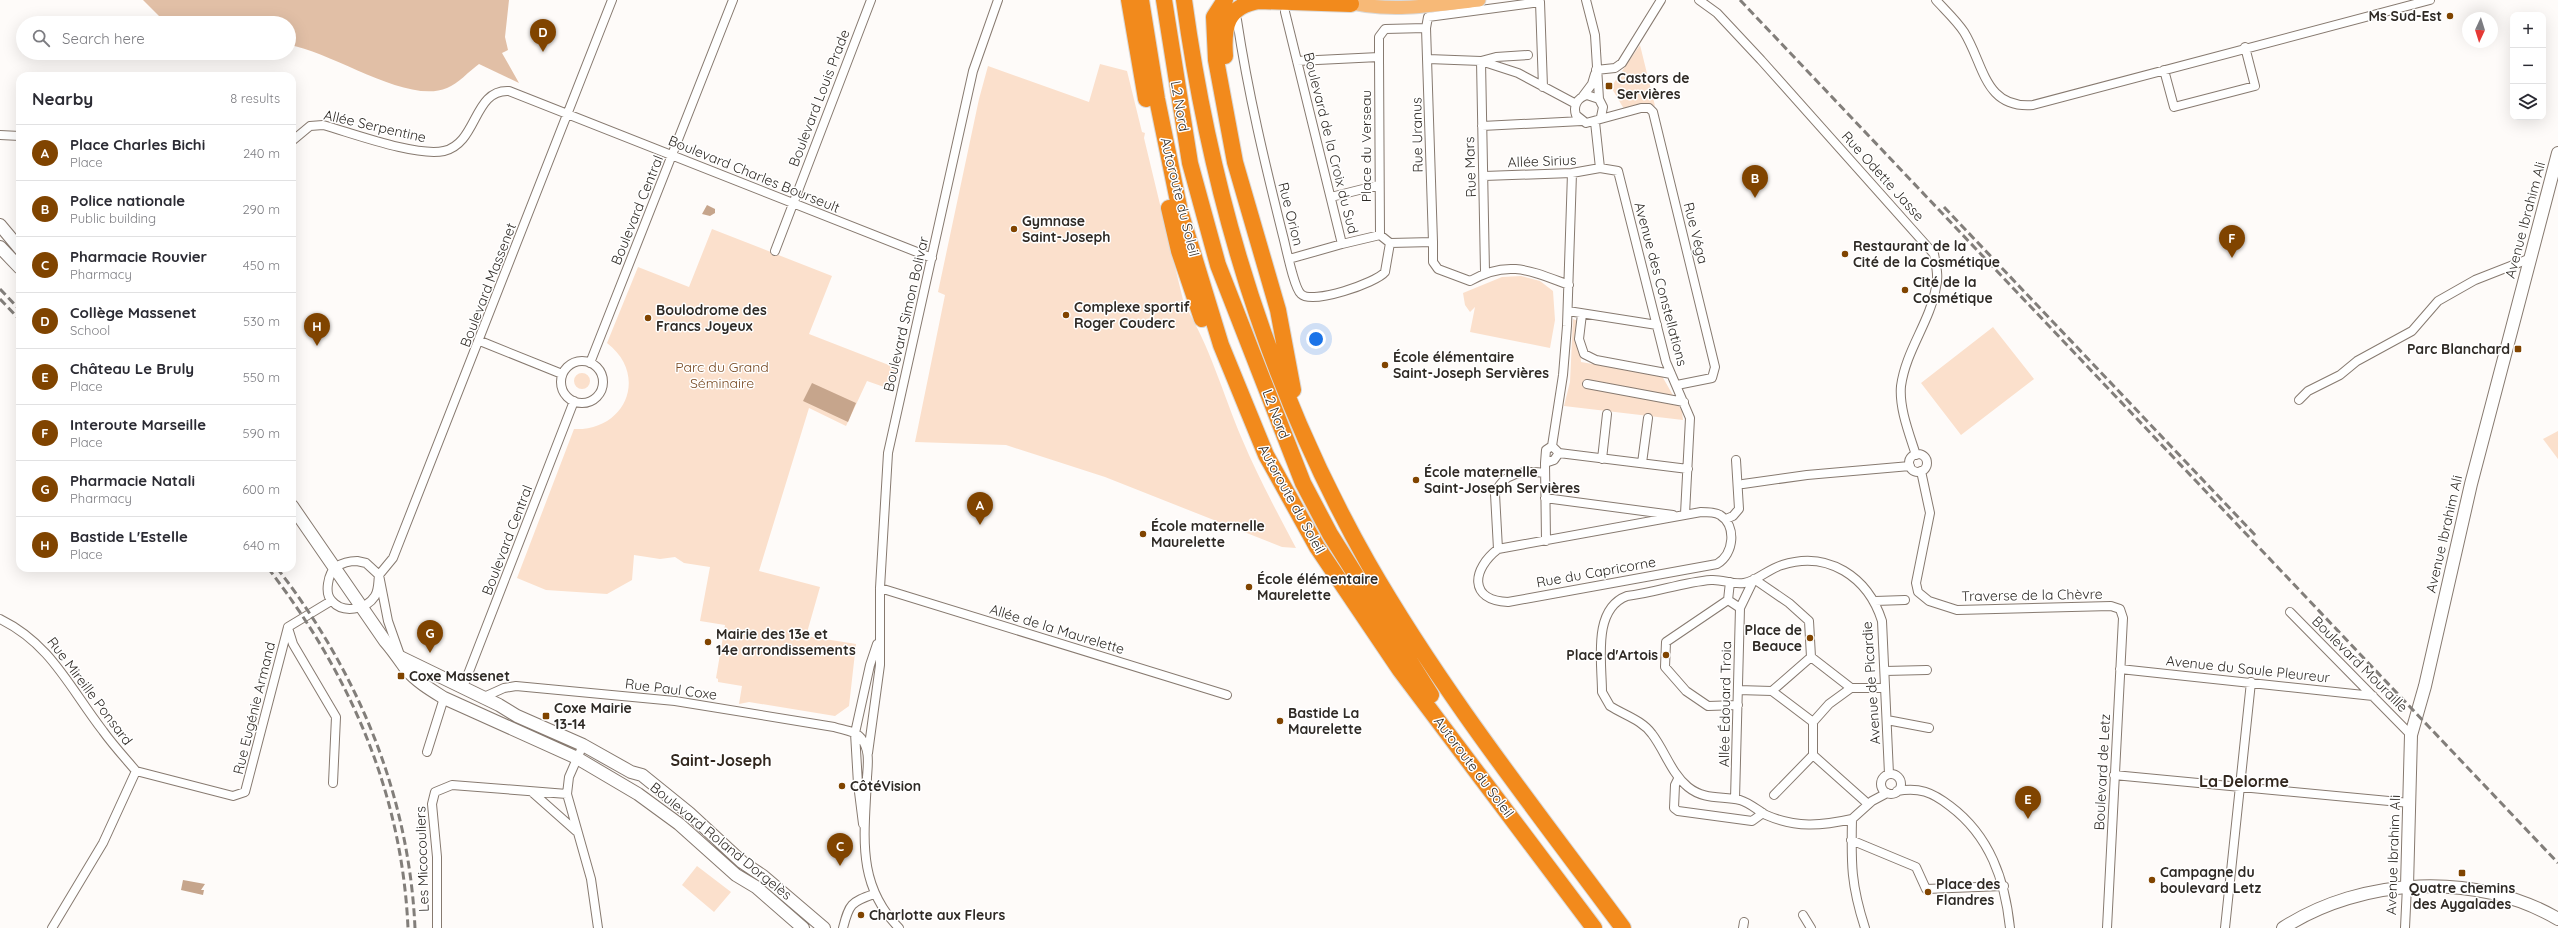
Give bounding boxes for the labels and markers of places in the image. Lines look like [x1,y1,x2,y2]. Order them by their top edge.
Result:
place label: Ms Sud-Est [2368,7,2442,25]
marker: Ms Sud-Est [2445,11,2455,21]
pin: D [530,19,556,52]
place label: Castors de Servières [1617,69,1690,103]
marker: Castors de Servières [1604,81,1614,91]
pin: B [1742,165,1768,198]
place label: Gymnase Saint-Joseph [1022,212,1111,246]
marker: Gymnase Saint-Joseph [1009,224,1019,234]
pin: F [2219,225,2245,258]
place label: Restaurant de la Cité de la Cosmétique [1853,237,2000,271]
marker: Restaurant de la Cité de la Cosmétique [1840,249,1850,259]
place label: Cité de la Cosmétique [1913,273,1993,307]
marker: Cité de la Cosmétique [1900,285,1910,295]
place label: Complexe sportif Roger Couderc [1074,298,1190,332]
place label: Boulodrome des Francs Joyeux [656,301,767,335]
marker: Complexe sportif Roger Couderc [1061,310,1071,320]
pin: H [304,313,330,346]
marker: Boulodrome des Francs Joyeux [643,313,653,323]
place label: Parc Blanchard [2407,340,2510,358]
marker: Parc Blanchard [2513,344,2523,354]
place label: École élémentaire Saint-Joseph Servières [1393,348,1549,382]
marker: École élémentaire Saint-Joseph Servières [1380,360,1390,370]
place label: École maternelle Saint-Joseph Servières [1424,463,1580,497]
marker: École maternelle Saint-Joseph Servières [1411,475,1421,485]
pin: A [967,492,993,525]
place label: École maternelle Maurelette [1151,517,1265,551]
marker: École maternelle Maurelette [1138,529,1148,539]
place label: École élémentaire Maurelette [1257,570,1378,604]
marker: École élémentaire Maurelette [1244,582,1254,592]
pin: G [417,620,443,653]
place label: Place de Beauce [1744,621,1802,655]
place label: Mairie des 13e et 14e arrondissements [716,625,856,659]
marker: Place de Beauce [1805,633,1815,643]
marker: Mairie des 13e et 14e arrondissements [703,637,713,647]
place label: Place d'Artois [1566,646,1658,664]
marker: Place d'Artois [1661,650,1671,660]
place label: Coxe Massenet [409,667,510,685]
marker: Coxe Massenet [396,671,406,681]
place label: Coxe Mairie 13-14 [554,699,632,733]
place label: Bastide La Maurelette [1288,704,1362,738]
marker: Coxe Mairie 13-14 [541,711,551,721]
marker: Bastide La Maurelette [1275,716,1285,726]
place label: CôtéVision [850,777,921,795]
marker: CôtéVision [837,781,847,791]
pin: E [2015,786,2041,819]
pin: C [827,833,853,866]
place label: Campagne du boulevard Letz [2160,863,2262,897]
marker: Quatre chemins des Aygalades [2457,868,2467,878]
place label: Place des Flandres [1936,875,2001,909]
marker: Campagne du boulevard Letz [2147,875,2157,885]
place label: Quatre chemins des Aygalades [2409,879,2515,913]
marker: Place des Flandres [1923,887,1933,897]
place label: Charlotte aux Fleurs [869,906,1005,924]
marker: Charlotte aux Fleurs [856,910,866,920]

